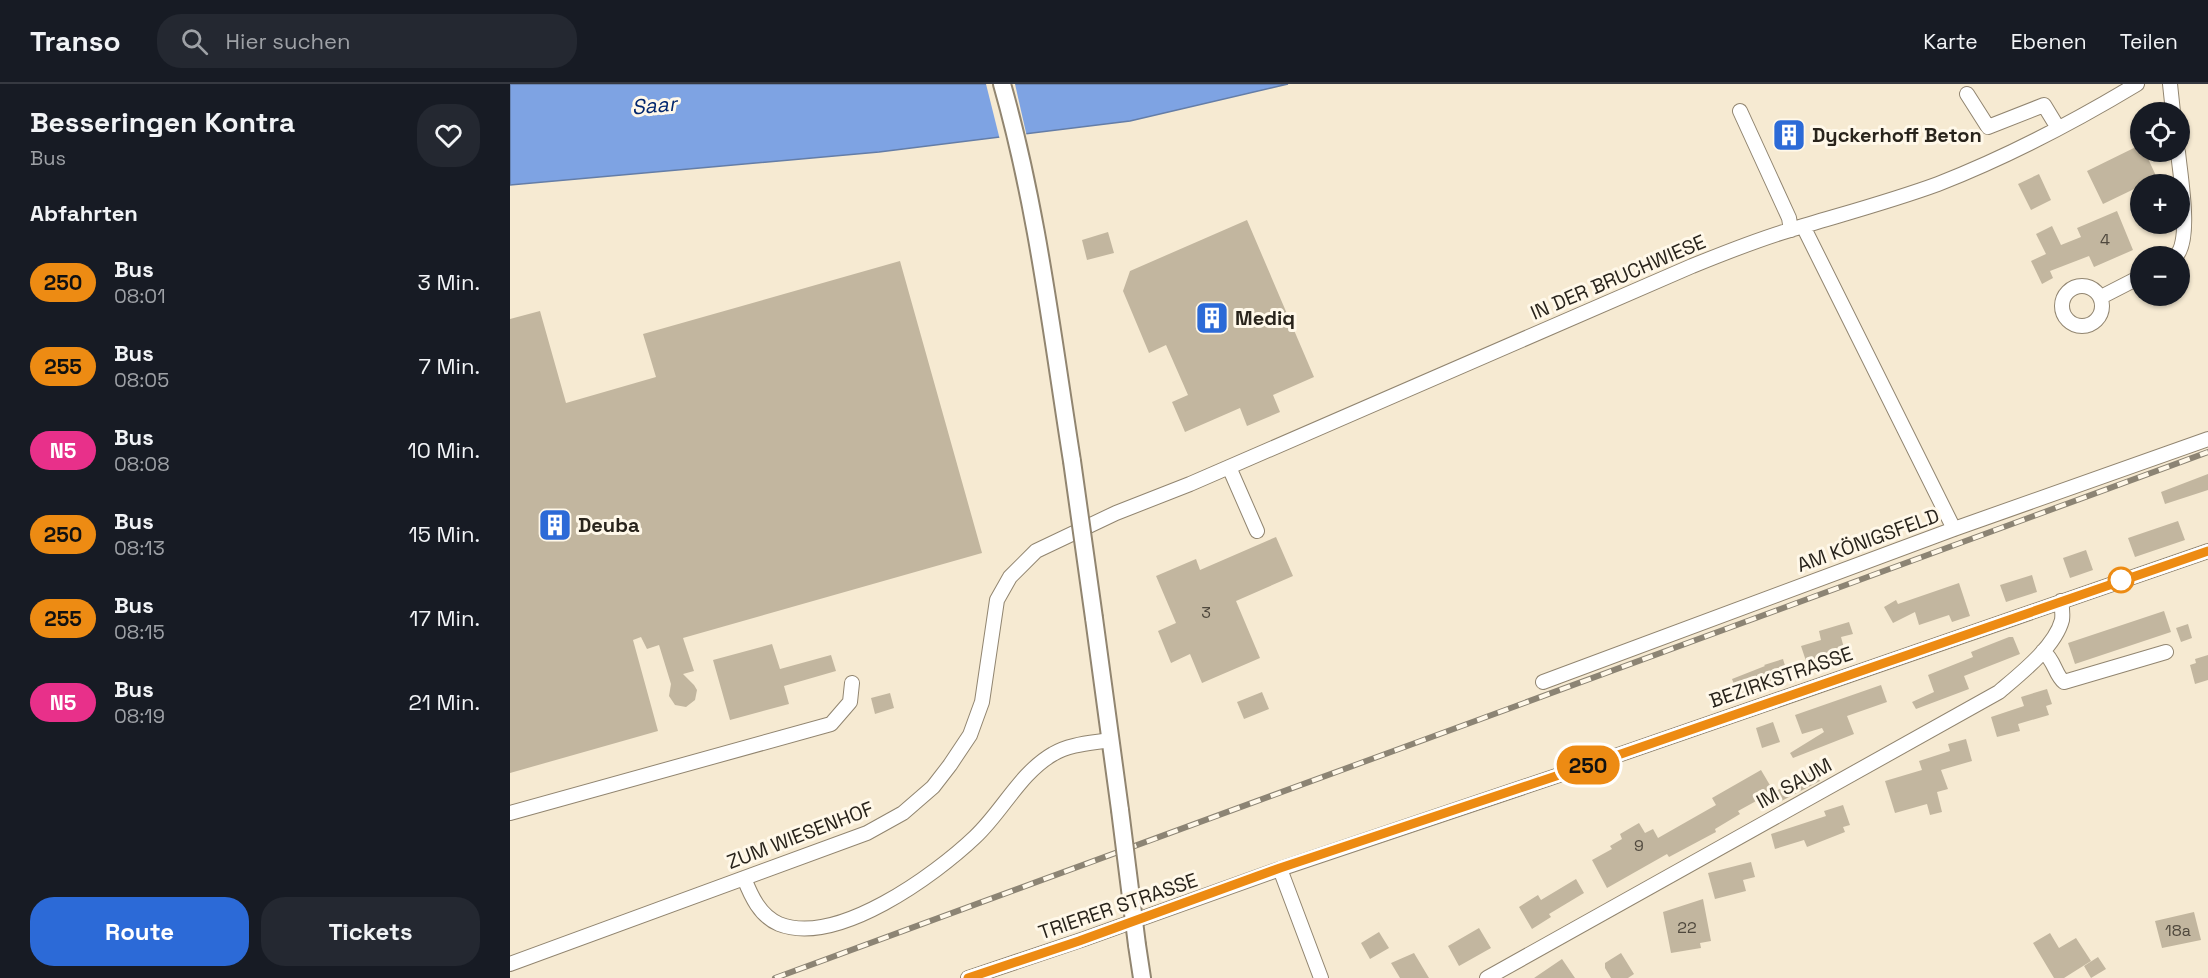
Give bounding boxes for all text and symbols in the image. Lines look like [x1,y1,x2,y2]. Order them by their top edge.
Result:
search box [157,14,577,68]
text: Transo [30,23,121,59]
icon: search [178,25,211,58]
text: Hier suchen [226,27,351,55]
text: Karte [1923,28,1978,55]
text: Ebenen [2011,28,2087,55]
text: Teilen [2120,28,2178,55]
water label: Saar [630,89,680,120]
map controls [2130,102,2190,306]
button: locate [2130,102,2190,162]
text: Besseringen Kontra [30,104,295,140]
button: heart [417,104,480,167]
building icon: Dyckerhoff Beton [1771,117,1807,153]
place label: Dyckerhoff Beton [1812,122,1982,148]
text: Bus [30,145,66,171]
button: + [2130,174,2190,234]
text: Abfahrten [30,199,138,227]
street label: IN DER BRUCHWIESE [1526,228,1710,326]
house number: 4 [2100,229,2110,250]
button: − [2130,246,2190,306]
text: Bus [114,255,154,283]
text: 3 Min. [418,268,480,296]
text: 250 [44,269,82,296]
text: 08:01 [114,283,166,309]
building icon: Mediq [1194,300,1230,336]
place label: Mediq [1235,305,1295,331]
text: Bus [114,339,154,367]
text: 7 Min. [418,352,480,380]
text: 255 [44,353,82,380]
text: 08:05 [114,367,169,393]
text: Bus [114,423,154,451]
text: 10 Min. [408,436,480,464]
text: N5 [50,437,76,464]
text: 08:08 [114,451,170,477]
street label: AM KÖNIGSFELD [1793,502,1943,578]
text: Bus [114,507,154,535]
building icon: Deuba [537,507,573,543]
place label: Deuba [578,512,640,538]
text: 15 Min. [408,520,480,548]
text: 250 [44,521,82,548]
text: 08:13 [114,535,165,561]
unlabelled marker [2108,567,2134,593]
text: Bus [114,591,154,619]
house number: 3 [1201,602,1211,623]
text: 17 Min. [409,604,480,632]
text: 255 [44,605,82,632]
text: 08:15 [114,619,165,645]
street label: BEZIRKSTRASSE [1706,640,1856,714]
text: Bus [114,675,154,703]
text: 21 Min. [408,688,480,716]
text: N5 [50,689,76,716]
text: 08:19 [114,703,165,729]
line badge: 250 [1554,746,1622,784]
text: 250 [1569,752,1607,779]
street label: IM SAUM [1752,752,1836,814]
street label: ZUM WIESENHOF [723,795,877,875]
house number: 9 [1634,835,1644,856]
street label: TRIERER STRASSE [1035,867,1201,945]
button: Route [30,897,249,966]
button: Tickets [261,897,480,966]
house number: 22 [1677,917,1697,938]
house number: 18a [2165,920,2191,941]

